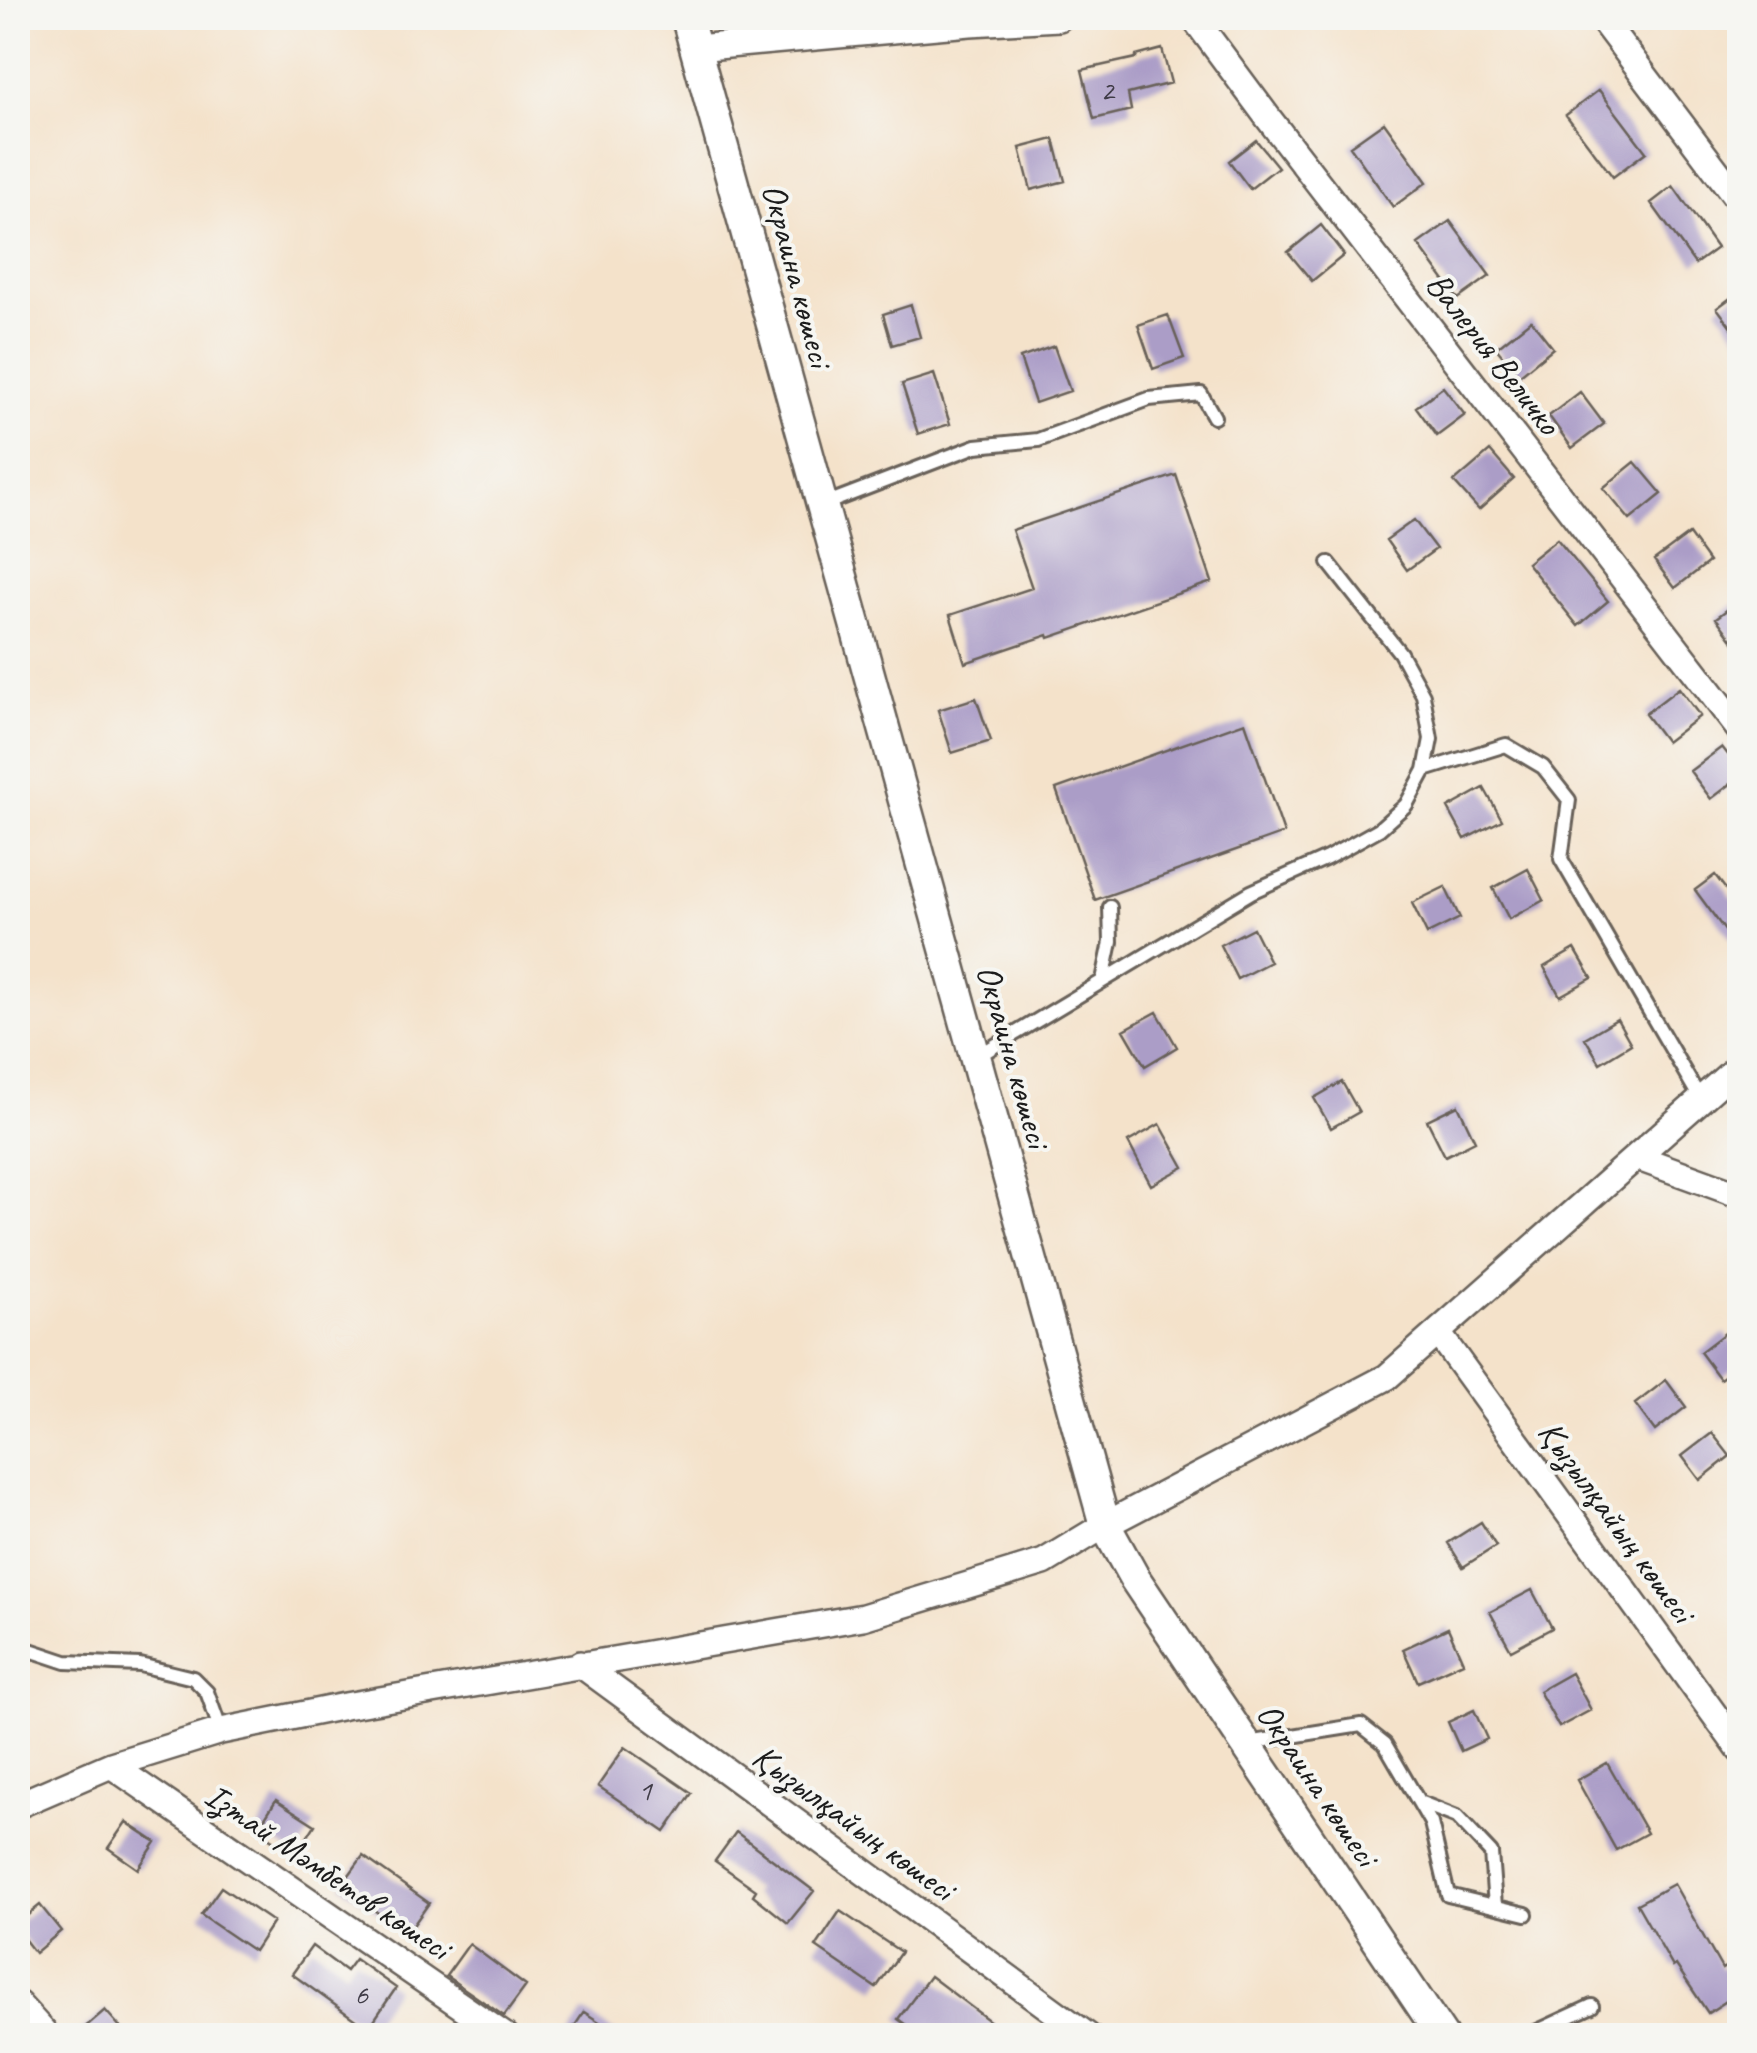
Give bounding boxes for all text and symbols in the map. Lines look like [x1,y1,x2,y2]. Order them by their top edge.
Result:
house number: 2 [1100,71,1116,109]
street label: Окраина көшесі [751,179,845,376]
street label: Валерия Величко [1416,263,1572,445]
street label: Окраина көшесі [966,960,1062,1157]
street label: Қызылқайың көшесі [1528,1411,1708,1635]
street label: Окраина көшесі [1246,1694,1391,1878]
street label: Қызылқайың көшесі [744,1734,967,1913]
house number: 1 [638,1771,653,1809]
street label: Ізтай Мәмбетов көшесі [197,1773,463,1973]
house number: 6 [354,1975,369,2013]

